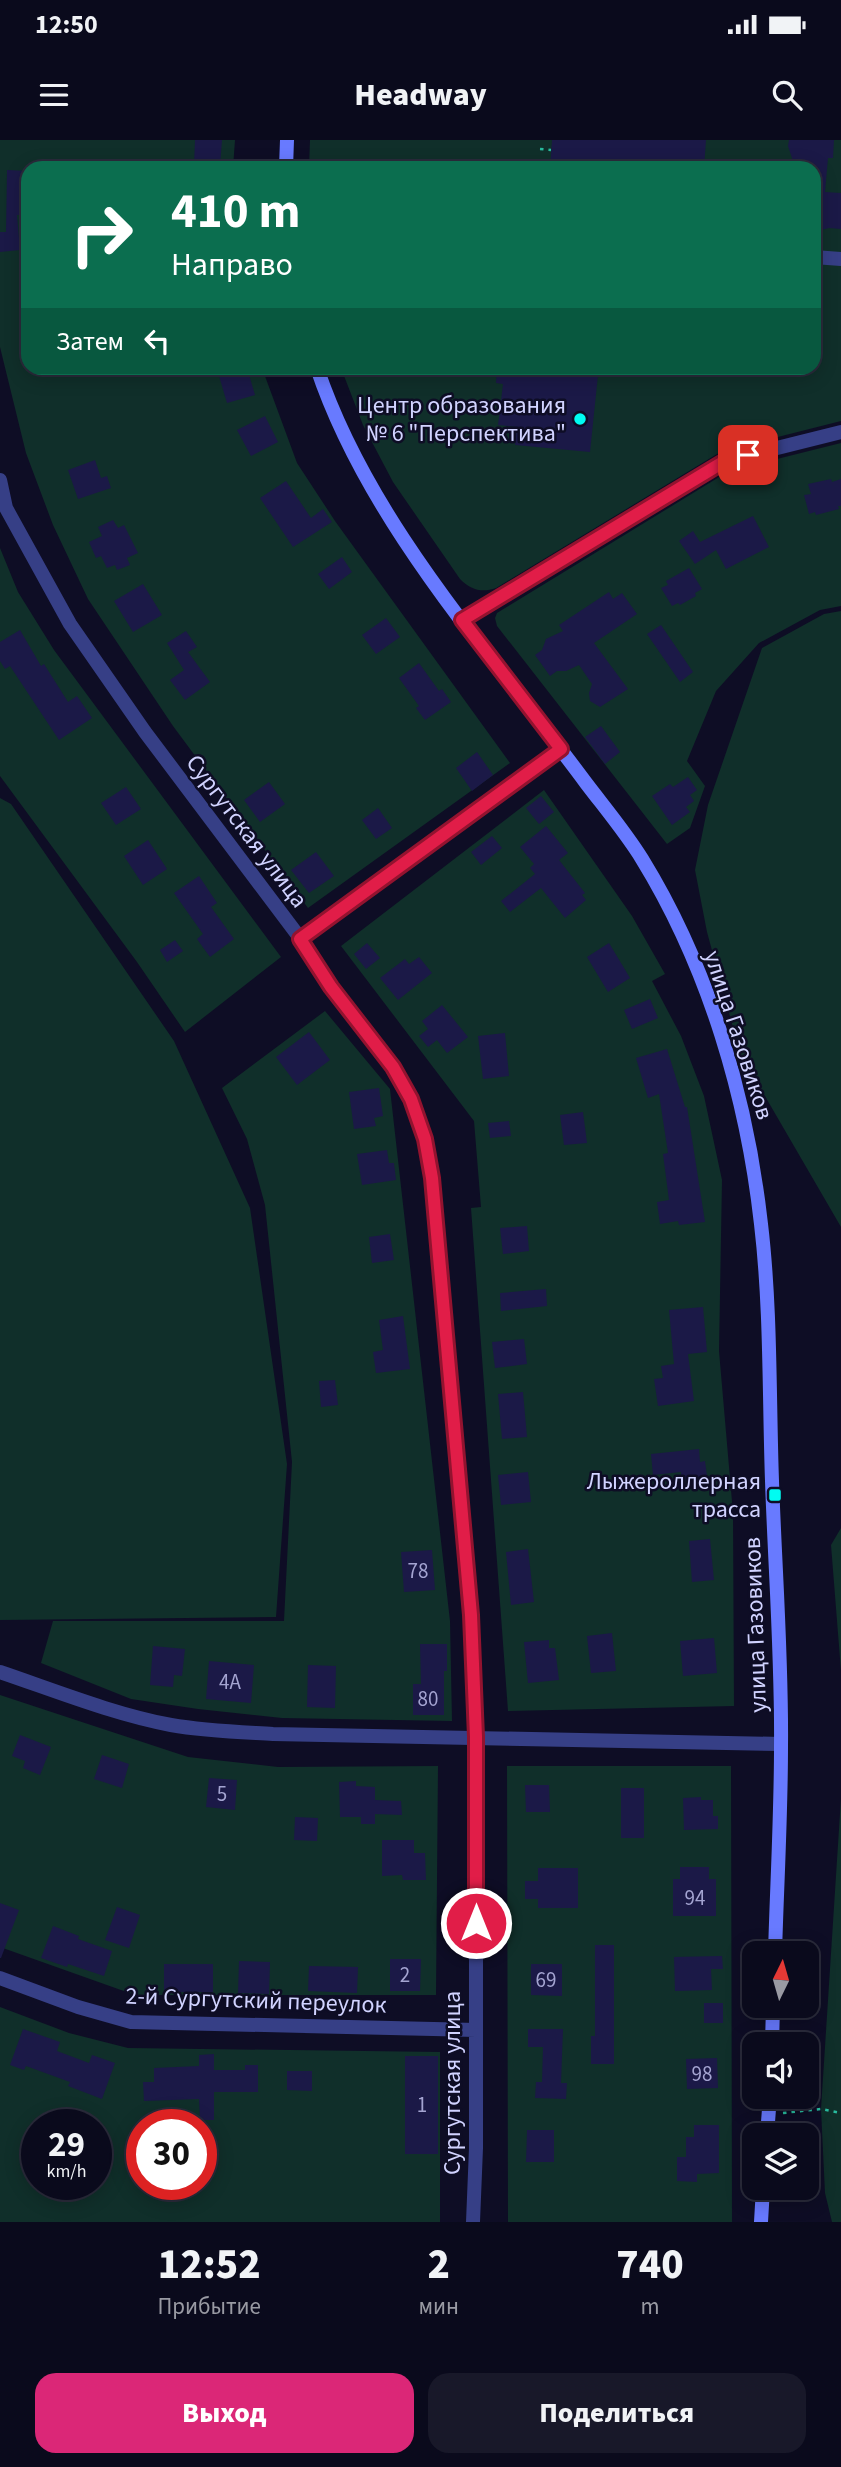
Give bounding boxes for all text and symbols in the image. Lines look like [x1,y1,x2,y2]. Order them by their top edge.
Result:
text: 12:50 [35,6,98,43]
text: Headway [354,72,487,118]
icon: menu [35,76,73,114]
icon: search [768,76,806,114]
text: 410 m [171,177,300,247]
icon: right [56,189,147,280]
text: Направо [171,242,293,288]
icon: left [138,322,176,360]
text: Затем [56,323,124,360]
place label: Центр образования № 6 "Перспектива" [357,388,566,451]
marker: Центр образования № 6 "Перспектива" [572,411,588,427]
pin [718,425,778,485]
icon: arrive [729,436,767,474]
street label: Сургутская улица [177,747,316,915]
street label: улица Газовиков [695,946,782,1124]
place label: Лыжероллерная трасса [587,1464,761,1527]
marker: Лыжероллерная трасса [767,1487,783,1503]
street label: улица Газовиков [735,1536,776,1713]
house number: 78 [408,1556,428,1586]
house number: 4А [219,1667,241,1697]
house number: 80 [418,1684,438,1714]
house number: 5 [217,1779,227,1809]
house number: 94 [685,1883,705,1913]
position arrow [439,1886,513,1960]
north arrow [742,1941,819,2018]
map controls [742,1941,819,2200]
house number: 2 [400,1960,410,1990]
house number: 69 [536,1965,556,1995]
street label: 2-й Сургутский переулок [125,1978,387,2023]
street label: Сургутская улица [435,1991,470,2175]
button: sound [742,2032,819,2109]
house number: 98 [692,2059,712,2089]
house number: 1 [417,2090,427,2120]
speed limit sign: 30 [126,2109,217,2200]
text: 29 [48,2120,85,2170]
button: layers [742,2123,819,2200]
text: km/h [47,2159,86,2184]
text: 12:52 [158,2235,261,2295]
text: 2 [427,2235,450,2295]
text: 740 [616,2235,684,2295]
text: Прибытие [157,2290,261,2323]
text: мин [418,2290,459,2323]
text: m [640,2290,659,2323]
button: Выход [35,2373,414,2453]
button: Поделиться [428,2373,806,2453]

